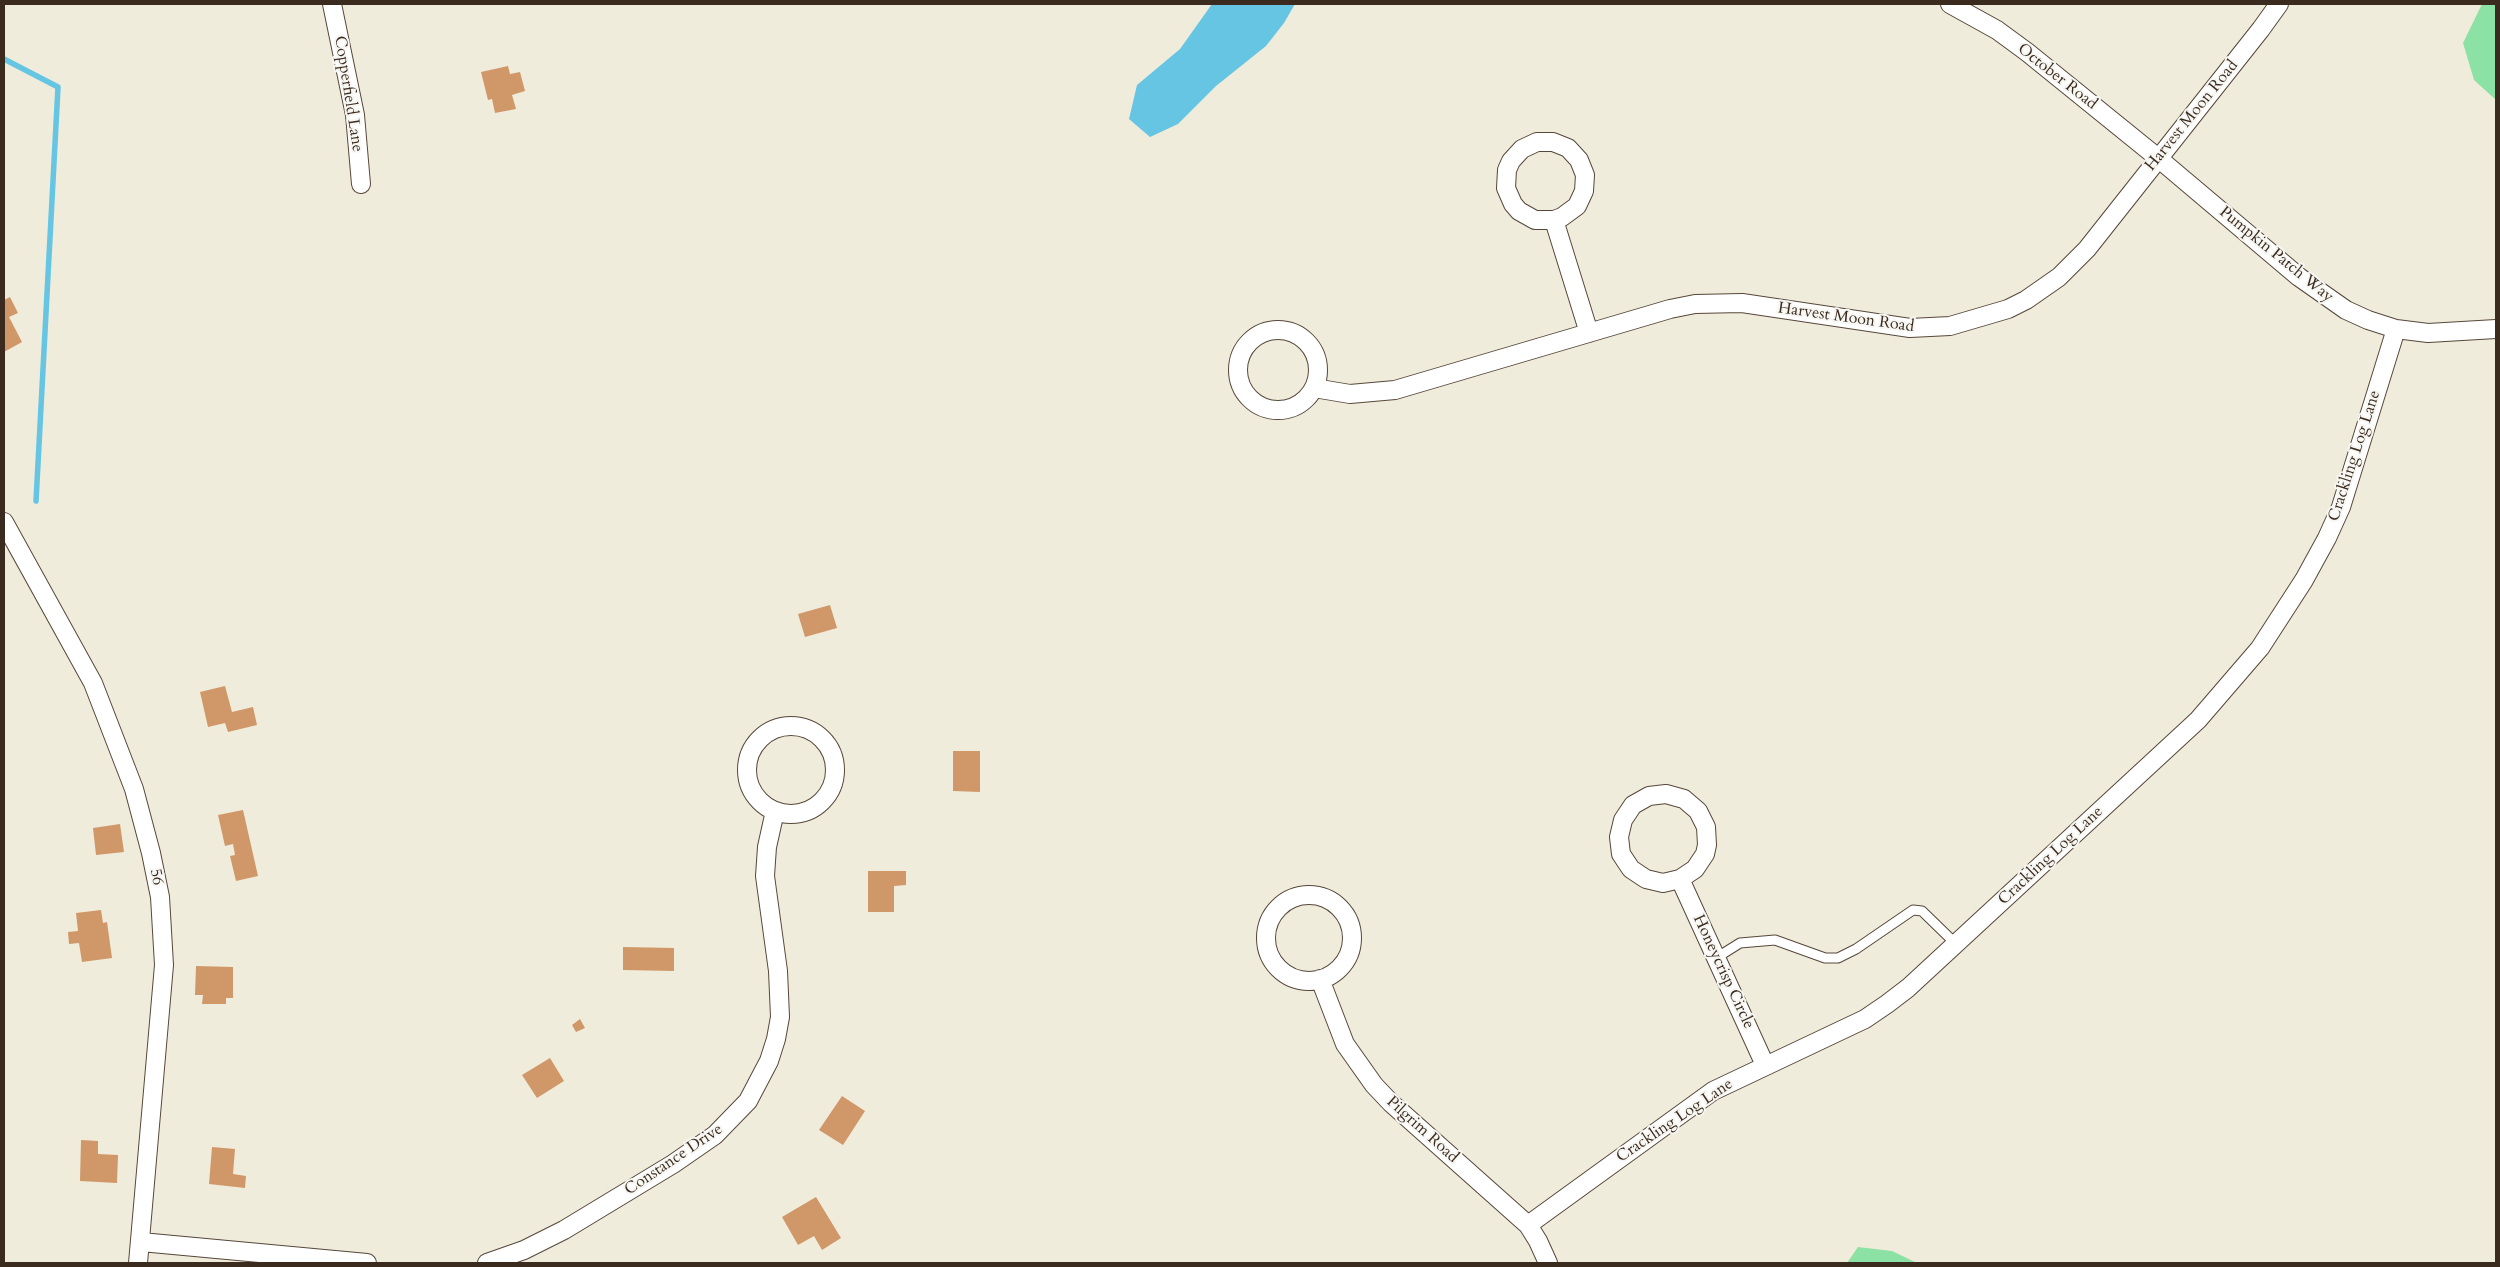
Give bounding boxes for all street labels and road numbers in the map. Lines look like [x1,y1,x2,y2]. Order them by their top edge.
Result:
street label: Copperfield Lane [329,35,367,153]
street label: October Road [2013,40,2101,114]
street label: Harvest Moon Road [2141,57,2243,175]
street label: Pumpkin Patch Way [2215,203,2337,307]
street label: Harvest Moon Road [1777,299,1915,337]
street label: Crackling Log Lane [2325,388,2385,524]
street label: Crackling Log Lane [1995,802,2107,910]
street label: 56 [145,867,167,887]
street label: Honeycrisp Circle [1688,912,1758,1032]
street label: Crackling Log Lane [1613,1075,1737,1167]
street label: Pilgrim Road [1382,1093,1462,1167]
street label: Constance Drive [621,1120,727,1200]

